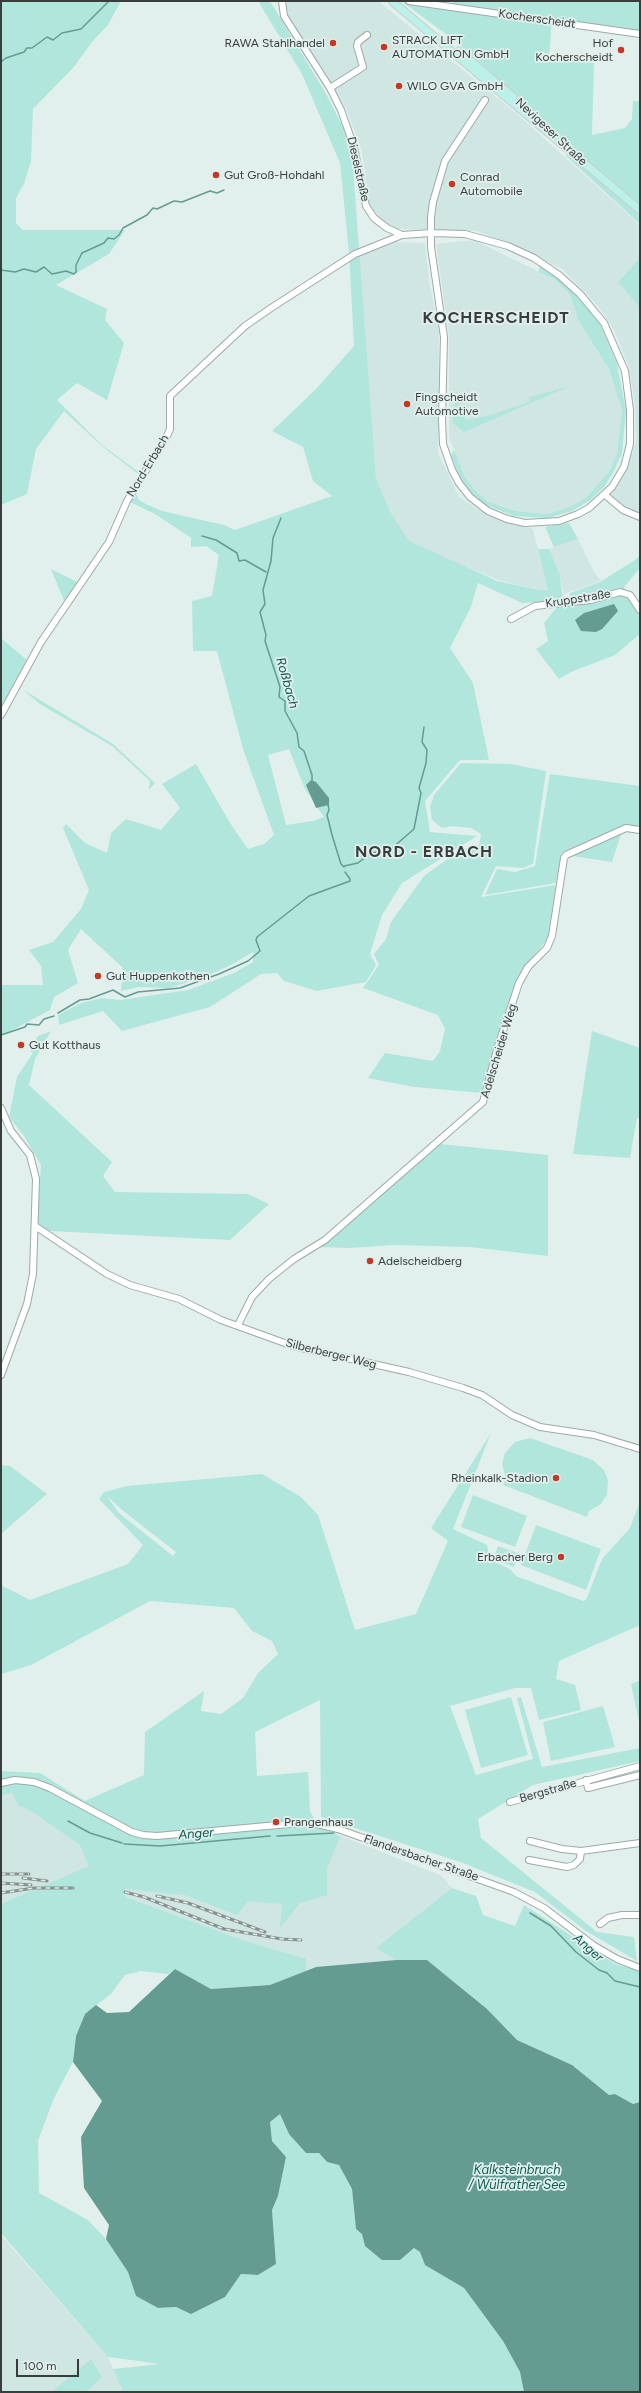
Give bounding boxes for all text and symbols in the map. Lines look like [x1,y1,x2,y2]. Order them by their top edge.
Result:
street label: Kocherscheidt [498,6,576,32]
place label: STRACK LIFT AUTOMATION GmbH [392,33,509,61]
place label: RAWA Stahlhandel [224,36,325,50]
place label: Hof Kocherscheidt [535,36,613,64]
marker: RAWA Stahlhandel [328,38,338,48]
marker: STRACK LIFT AUTOMATION GmbH [379,42,389,52]
marker: Hof Kocherscheidt [616,45,626,55]
place label: WILO GVA GmbH [407,79,503,93]
marker: WILO GVA GmbH [394,81,404,91]
street label: Nevigeser Straße [512,95,590,169]
street label: Dieselstraße [344,135,372,203]
place label: Gut Groß-Hohdahl [224,168,324,182]
marker: Gut Groß-Hohdahl [211,170,221,180]
place label: Conrad Automobile [460,170,522,198]
marker: Conrad Automobile [447,179,457,189]
district label: KOCHERSCHEIDT [422,308,570,328]
place label: Fingscheidt Automotive [415,390,478,418]
marker: Fingscheidt Automotive [402,399,412,409]
street label: Nord-Erbach [124,432,172,500]
street label: Kruppstraße [544,587,612,611]
water label: Roßbach [272,656,302,710]
district label: NORD - ERBACH [355,842,493,862]
place label: Gut Huppenkothen [106,969,210,983]
marker: Gut Huppenkothen [93,971,103,981]
street label: Adelscheider Weg [478,1002,520,1100]
place label: Gut Kotthaus [29,1038,101,1052]
marker: Gut Kotthaus [16,1040,26,1050]
place label: Adelscheidberg [378,1254,462,1268]
marker: Adelscheidberg [365,1256,375,1266]
street label: Silberberger Weg [284,1336,378,1372]
place label: Rheinkalk-Stadion [451,1471,548,1485]
marker: Rheinkalk-Stadion [551,1473,561,1483]
place label: Erbacher Berg [477,1550,553,1564]
marker: Erbacher Berg [556,1552,566,1562]
street label: Bergstraße [518,1776,578,1806]
place label: Prangenhaus [284,1815,353,1829]
marker: Prangenhaus [271,1817,281,1827]
water label: Anger [178,1825,214,1843]
street label: Flandersbacher Straße [362,1832,480,1884]
water label: Anger [570,1931,606,1965]
water label: Kalksteinbruch / Wülfrather See [469,2162,565,2193]
scale bar [18,2351,81,2377]
text: 100 m [23,2359,57,2373]

